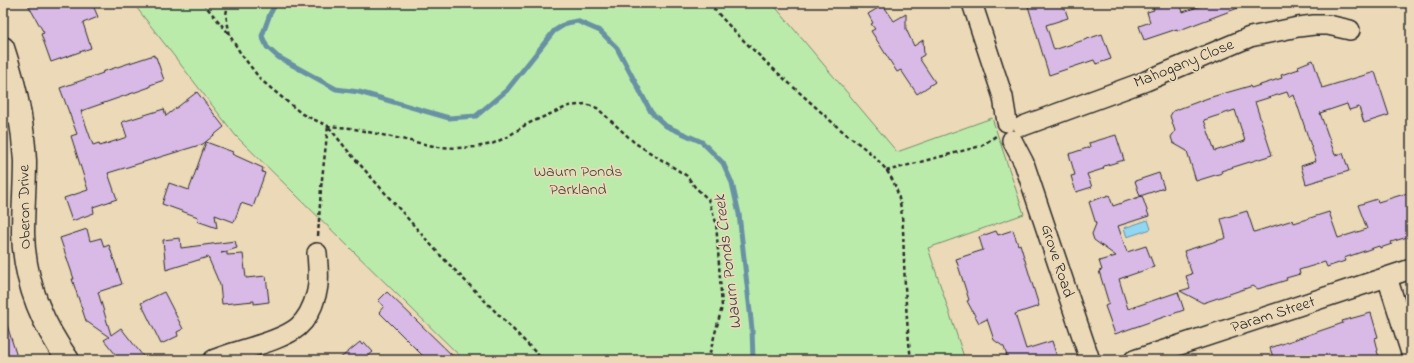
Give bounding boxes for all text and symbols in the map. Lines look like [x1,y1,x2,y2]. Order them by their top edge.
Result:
street label: Mahogany Close [1130,33,1238,95]
park label: Waurn Ponds Parkland [534,160,622,202]
street label: Oberon Drive [12,164,38,250]
water label: Waurn Ponds Creek [707,192,749,331]
street label: Grove Road [1034,221,1080,301]
street label: Param Street [1228,290,1319,340]

